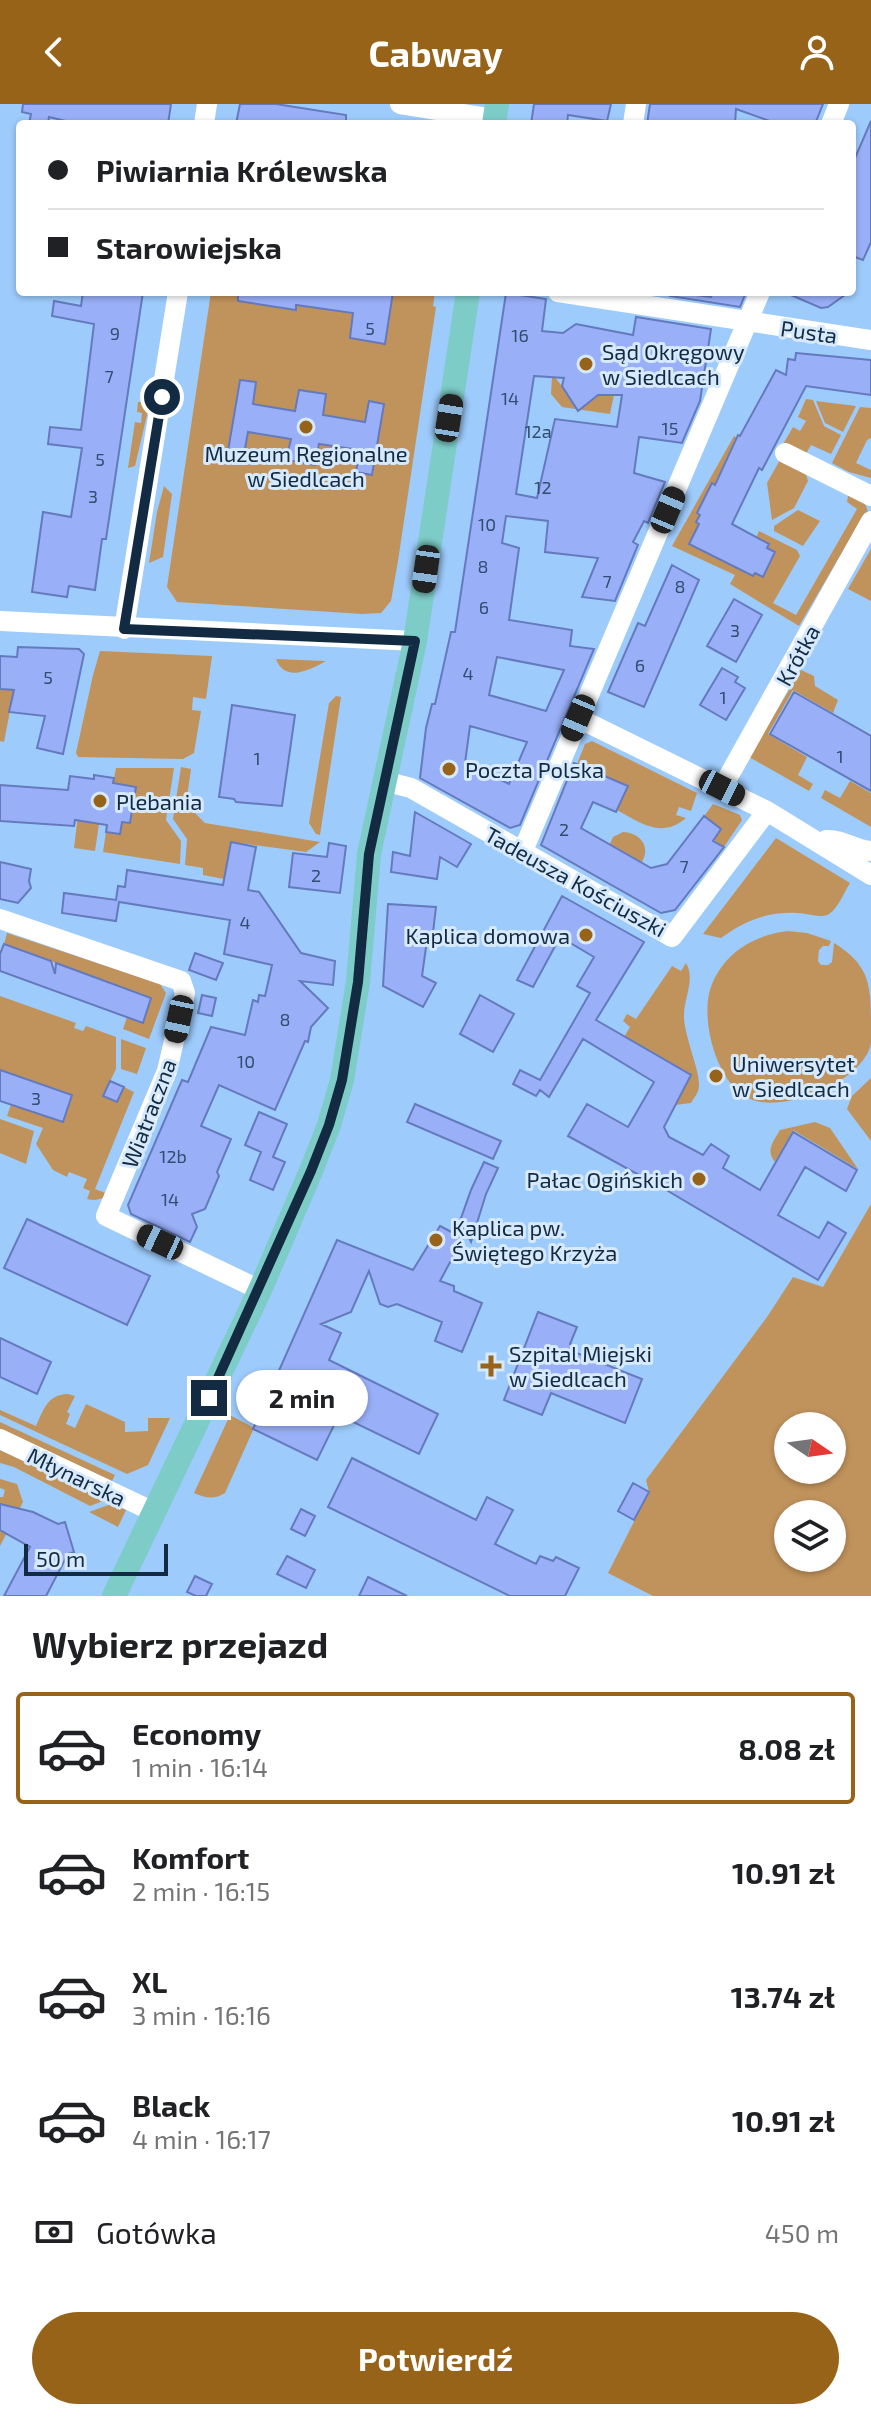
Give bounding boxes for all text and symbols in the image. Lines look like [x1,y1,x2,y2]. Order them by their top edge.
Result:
icon: back [32,30,76,74]
icon: person [795,30,839,74]
text: Cabway [368,31,503,74]
text: Piwiarnia Królewska [96,152,388,188]
text: Starowiejska [96,229,282,265]
street label: Pusta [779,314,839,348]
house number: 5 [365,317,375,339]
house number: 9 [110,322,120,344]
house number: 16 [511,324,529,346]
place label: Sąd Okręgowy w Siedlcach [602,338,745,389]
marker: Sąd Okręgowy w Siedlcach [577,355,595,373]
house number: 7 [104,365,114,387]
route start [144,379,180,415]
house number: 14 [501,387,519,409]
car [433,392,465,444]
house number: 15 [662,417,678,439]
marker: Muzeum Regionalne w Siedlcach [297,418,315,436]
house number: 12a [524,420,552,442]
place label: Muzeum Regionalne w Siedlcach [204,440,408,491]
house number: 5 [95,448,105,470]
house number: 12 [534,476,552,498]
car [648,483,688,537]
house number: 3 [88,485,98,507]
house number: 10 [478,513,496,535]
car [411,544,441,594]
house number: 8 [478,555,488,577]
house number: 7 [602,570,612,592]
house number: 8 [675,575,685,597]
house number: 6 [479,596,489,618]
house number: 3 [730,619,740,641]
street label: Krótka [770,620,824,690]
house number: 6 [635,654,645,676]
house number: 4 [462,662,474,684]
house number: 5 [43,666,53,688]
house number: 1 [719,686,727,708]
car [558,691,598,745]
house number: 1 [836,745,844,767]
house number: 1 [253,747,261,769]
place label: Poczta Polska [465,756,604,782]
marker: Poczta Polska [440,760,458,778]
car [695,766,749,810]
place label: Plebania [116,788,202,814]
marker: Plebania [91,792,109,810]
house number: 2 [559,818,569,840]
street label: Tadeusza Kościuszki [481,820,671,942]
house number: 7 [679,855,689,877]
house number: 2 [311,864,321,886]
house number: 4 [239,911,251,933]
place label: Kaplica domowa [405,922,570,948]
marker: Kaplica domowa [577,926,595,944]
car [162,993,196,1045]
house number: 8 [280,1008,290,1030]
house number: 10 [237,1050,255,1072]
place label: Uniwersytet w Siedlcach [732,1050,855,1101]
street label: Wiatraczna [115,1055,181,1171]
marker: Uniwersytet w Siedlcach [707,1067,725,1085]
house number: 3 [31,1087,41,1109]
house number: 12b [159,1145,187,1167]
place label: Pałac Ogińskich [526,1166,683,1192]
marker: Pałac Ogińskich [690,1170,708,1188]
house number: 14 [161,1188,179,1210]
place label: Kaplica pw. Świętego Krzyża [452,1214,617,1265]
car [133,1221,187,1263]
marker: Kaplica pw. Świętego Krzyża [427,1231,445,1249]
place label: Szpital Miejski w Siedlcach [509,1340,652,1391]
marker: Szpital Miejski w Siedlcach [480,1355,502,1377]
callout: 2 min [237,1370,369,1426]
route end [191,1380,227,1416]
text: 2 min [269,1382,335,1413]
north arrow [774,1412,846,1484]
map controls [774,1412,846,1572]
street label: Młynarska [24,1441,130,1511]
button: layers [774,1500,846,1572]
scale bar [24,1540,168,1576]
text: 50 m [36,1545,85,1571]
text: Wybierz przejazd [32,1622,328,1665]
icon: car [36,1712,108,1784]
text: Economy [132,1715,261,1751]
text: 8.08 zł [738,1730,835,1766]
text: 1 min · 16:14 [132,1751,268,1782]
icon: car [36,1836,108,1908]
text: Komfort [132,1839,249,1875]
text: 10.91 zł [732,1854,835,1890]
text: 2 min · 16:15 [132,1875,270,1906]
icon: car [36,1960,108,2032]
text: XL [132,1963,167,1999]
text: 13.74 zł [731,1978,835,2014]
text: 3 min · 16:16 [132,1999,271,2030]
icon: car [36,2084,108,2156]
text: Black [132,2087,210,2123]
text: 10.91 zł [732,2102,835,2138]
text: 4 min · 16:17 [132,2123,271,2154]
icon: cash [32,2210,76,2254]
text: Gotówka [96,2214,217,2250]
text: 450 m [765,2217,839,2248]
button: Potwierdź [32,2312,839,2404]

